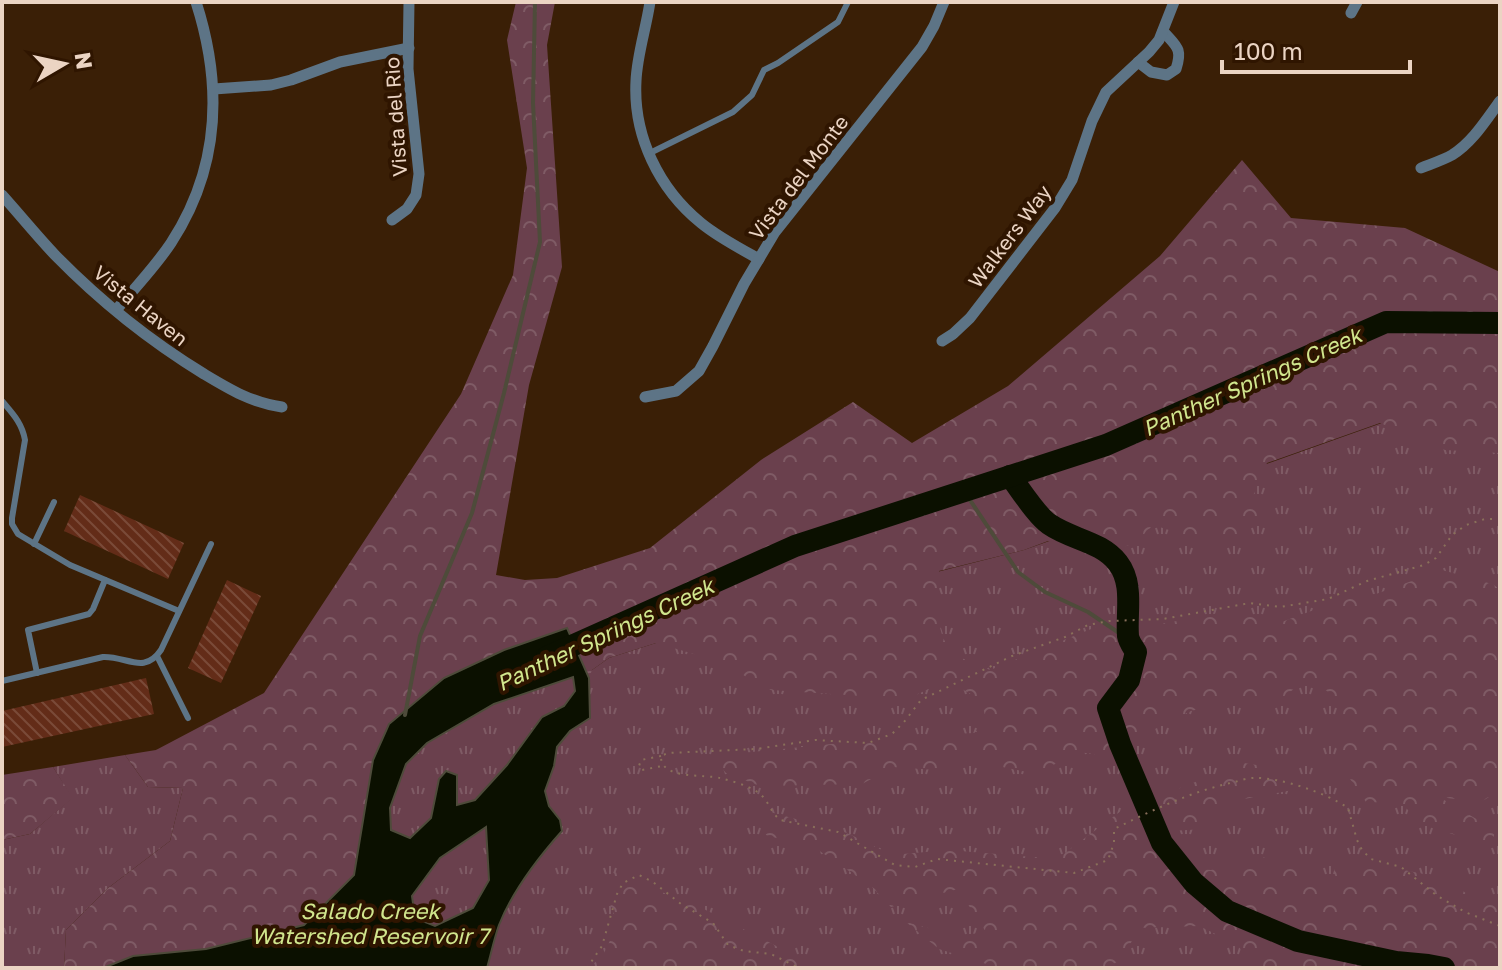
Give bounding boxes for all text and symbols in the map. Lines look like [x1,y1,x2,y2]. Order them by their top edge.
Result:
north arrow [24,24,104,104]
scale bar [1222,24,1410,74]
text: 100 m [1234,36,1303,65]
text: N [70,50,99,71]
street label: Vista del Rio [379,56,411,178]
street label: Vista del Monte [743,110,853,244]
street label: Walkers Way [963,180,1055,292]
street label: Vista Haven [89,260,193,350]
water label: Panther Springs Creek [1138,319,1368,441]
water label: Panther Springs Creek [492,571,720,696]
water label: Salado Creek Watershed Reservoir 7 [251,897,492,949]

